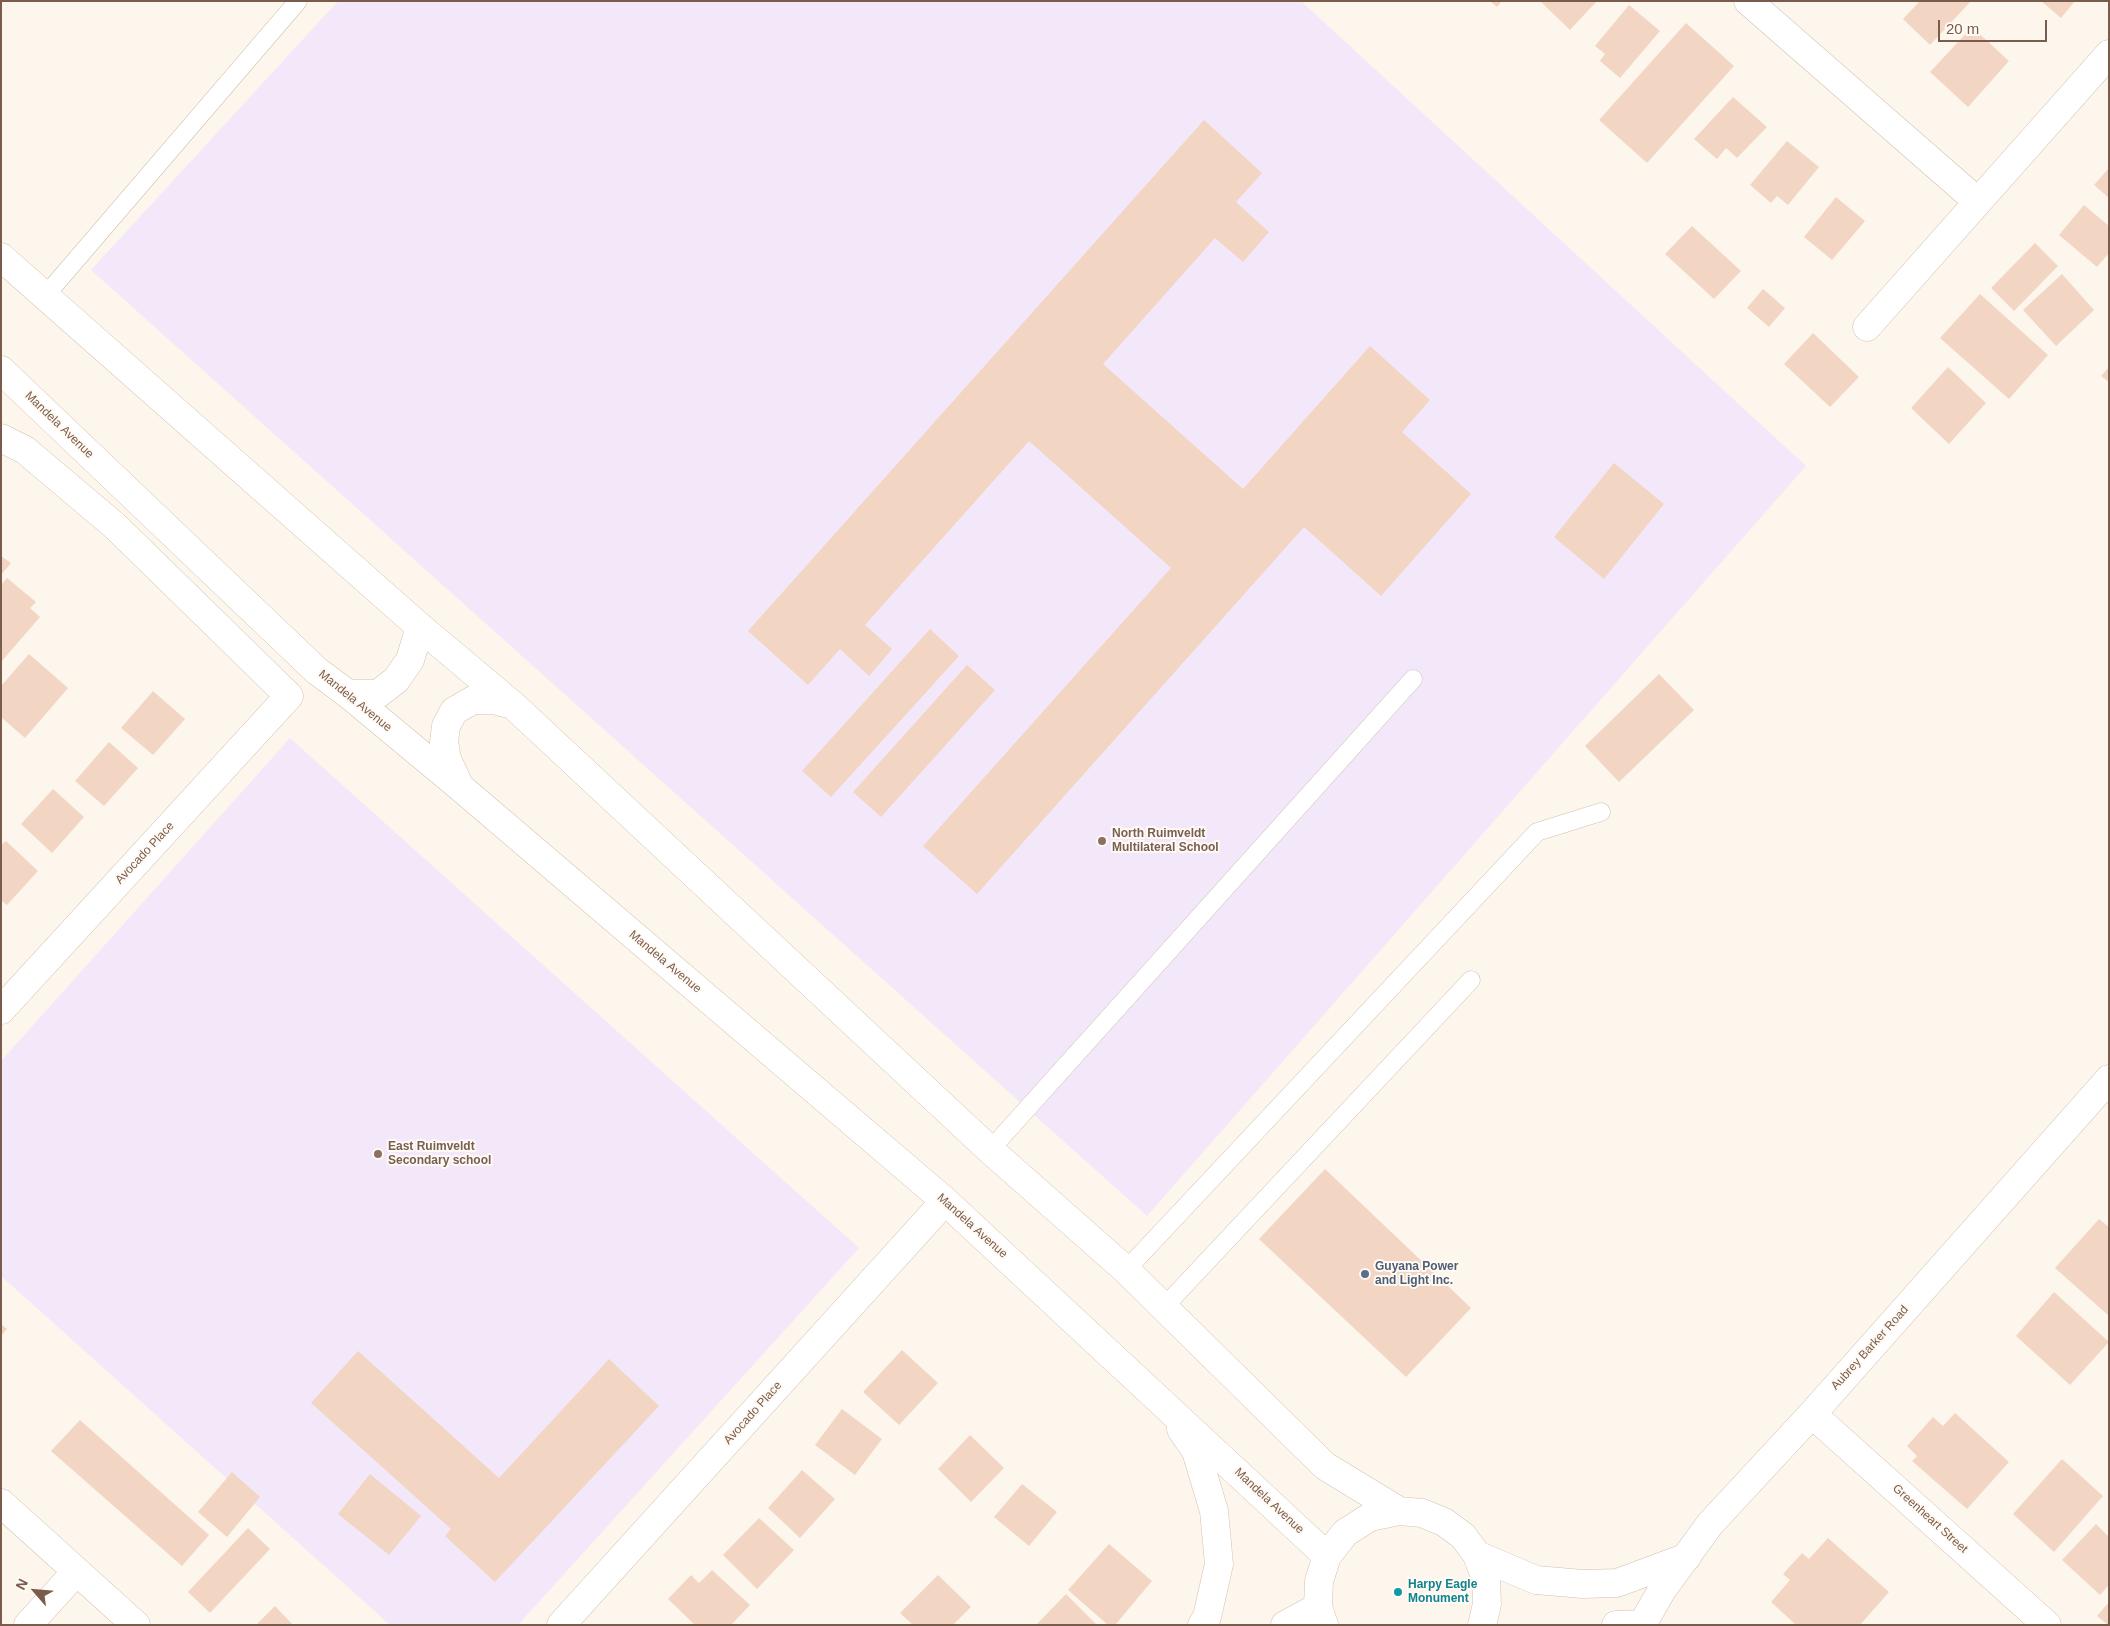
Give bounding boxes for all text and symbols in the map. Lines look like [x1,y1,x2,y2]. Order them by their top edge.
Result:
scale bar [1940,10,2049,42]
text: 20 m [1946,20,1979,37]
street label: Mandela Avenue [22,389,96,461]
street label: Mandela Avenue [316,667,394,735]
street label: Avocado Place [113,819,177,887]
place label: North Ruimveldt Multilateral School [1112,827,1219,855]
marker: North Ruimveldt Multilateral School [1096,835,1108,847]
street label: Mandela Avenue [626,928,704,996]
place label: East Ruimveldt Secondary school [388,1140,491,1168]
marker: East Ruimveldt Secondary school [372,1148,384,1160]
street label: Mandela Avenue [934,1191,1010,1261]
place label: Guyana Power and Light Inc. [1375,1260,1458,1288]
marker: Guyana Power and Light Inc. [1359,1268,1371,1280]
street label: Aubrey Barker Road [1828,1303,1912,1393]
street label: Avocado Place [721,1379,785,1447]
street label: Mandela Avenue [1231,1465,1307,1537]
street label: Greenheart Street [1889,1482,1971,1556]
north arrow [10,1566,60,1616]
text: N [12,1576,31,1592]
place label: Harpy Eagle Monument [1408,1578,1477,1606]
marker: Harpy Eagle Monument [1392,1586,1404,1598]

